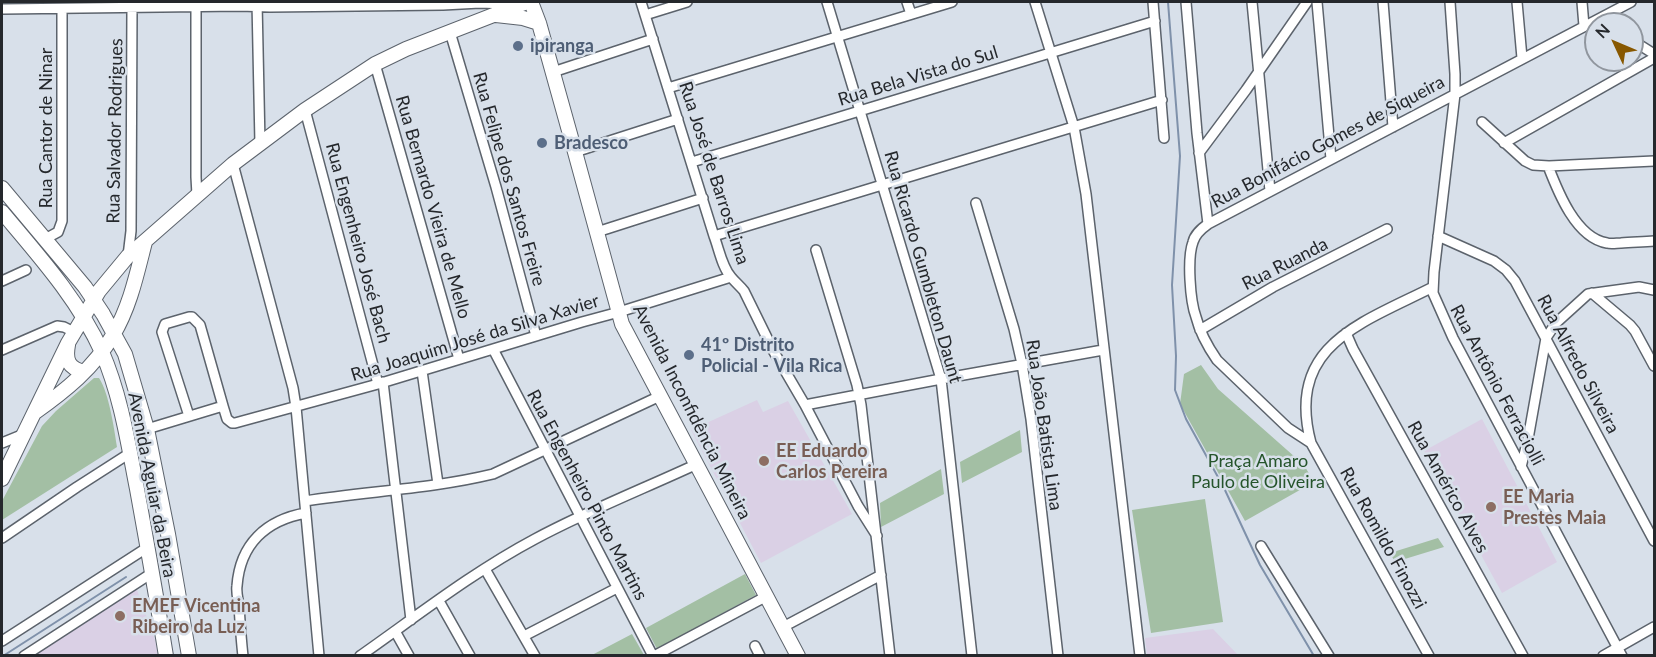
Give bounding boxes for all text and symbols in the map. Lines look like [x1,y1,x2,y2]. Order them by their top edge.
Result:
north arrow [1584,12,1644,72]
text: N [1591,20,1613,42]
place label: ipiranga [530,35,594,57]
street label: Rua Salvador Rodrigues [103,38,127,224]
marker: ipiranga [511,39,525,53]
street label: Rua Bela Vista do Sul [835,41,1001,111]
street label: Rua Cantor de Ninar [35,48,57,208]
street label: Rua Felipe dos Santos Freire [468,70,550,288]
street label: Rua Bonifácio Gomes de Siqueira [1208,71,1448,213]
street label: Rua José de Barros Lima [674,79,754,267]
street label: Rua Bernardo Vieira de Mello [391,93,475,321]
place label: Bradesco [554,132,628,154]
marker: Bradesco [535,136,549,150]
street label: Rua Engenheiro José Bach [321,140,395,346]
street label: Rua Ricardo Gumbleton Daunt [880,149,966,385]
street label: Rua Ruanda [1238,233,1332,295]
street label: Rua Joaquim José da Silva Xavier [348,290,602,386]
street label: Rua Alfredo Silveira [1532,291,1624,437]
street label: Avenida Inconfidência Mineira [628,301,756,523]
street label: Rua Antônio Ferraciolli [1445,301,1549,469]
place label: 41º Distrito Policial - Vila Rica [701,334,842,376]
street label: Rua João Batista Lima [1021,338,1067,512]
marker: 41º Distrito Policial - Vila Rica [682,348,696,362]
street label: Rua Engenheiro Pinto Martins [522,386,652,604]
street label: Avenida Aguiar da Beira [123,391,181,579]
street label: Rua Américo Alves [1403,417,1493,557]
place label: EE Eduardo Carlos Pereira [776,440,888,482]
park label: Praça Amaro Paulo de Oliveira [1191,450,1325,492]
marker: EE Eduardo Carlos Pereira [757,454,771,468]
street label: Rua Romildo Finozzi [1335,463,1431,613]
place label: EE Maria Prestes Maia [1503,486,1606,528]
marker: EE Maria Prestes Maia [1484,500,1498,514]
place label: EMEF Vicentina Ribeiro da Luz [132,595,260,638]
marker: EMEF Vicentina Ribeiro da Luz [113,609,127,623]

